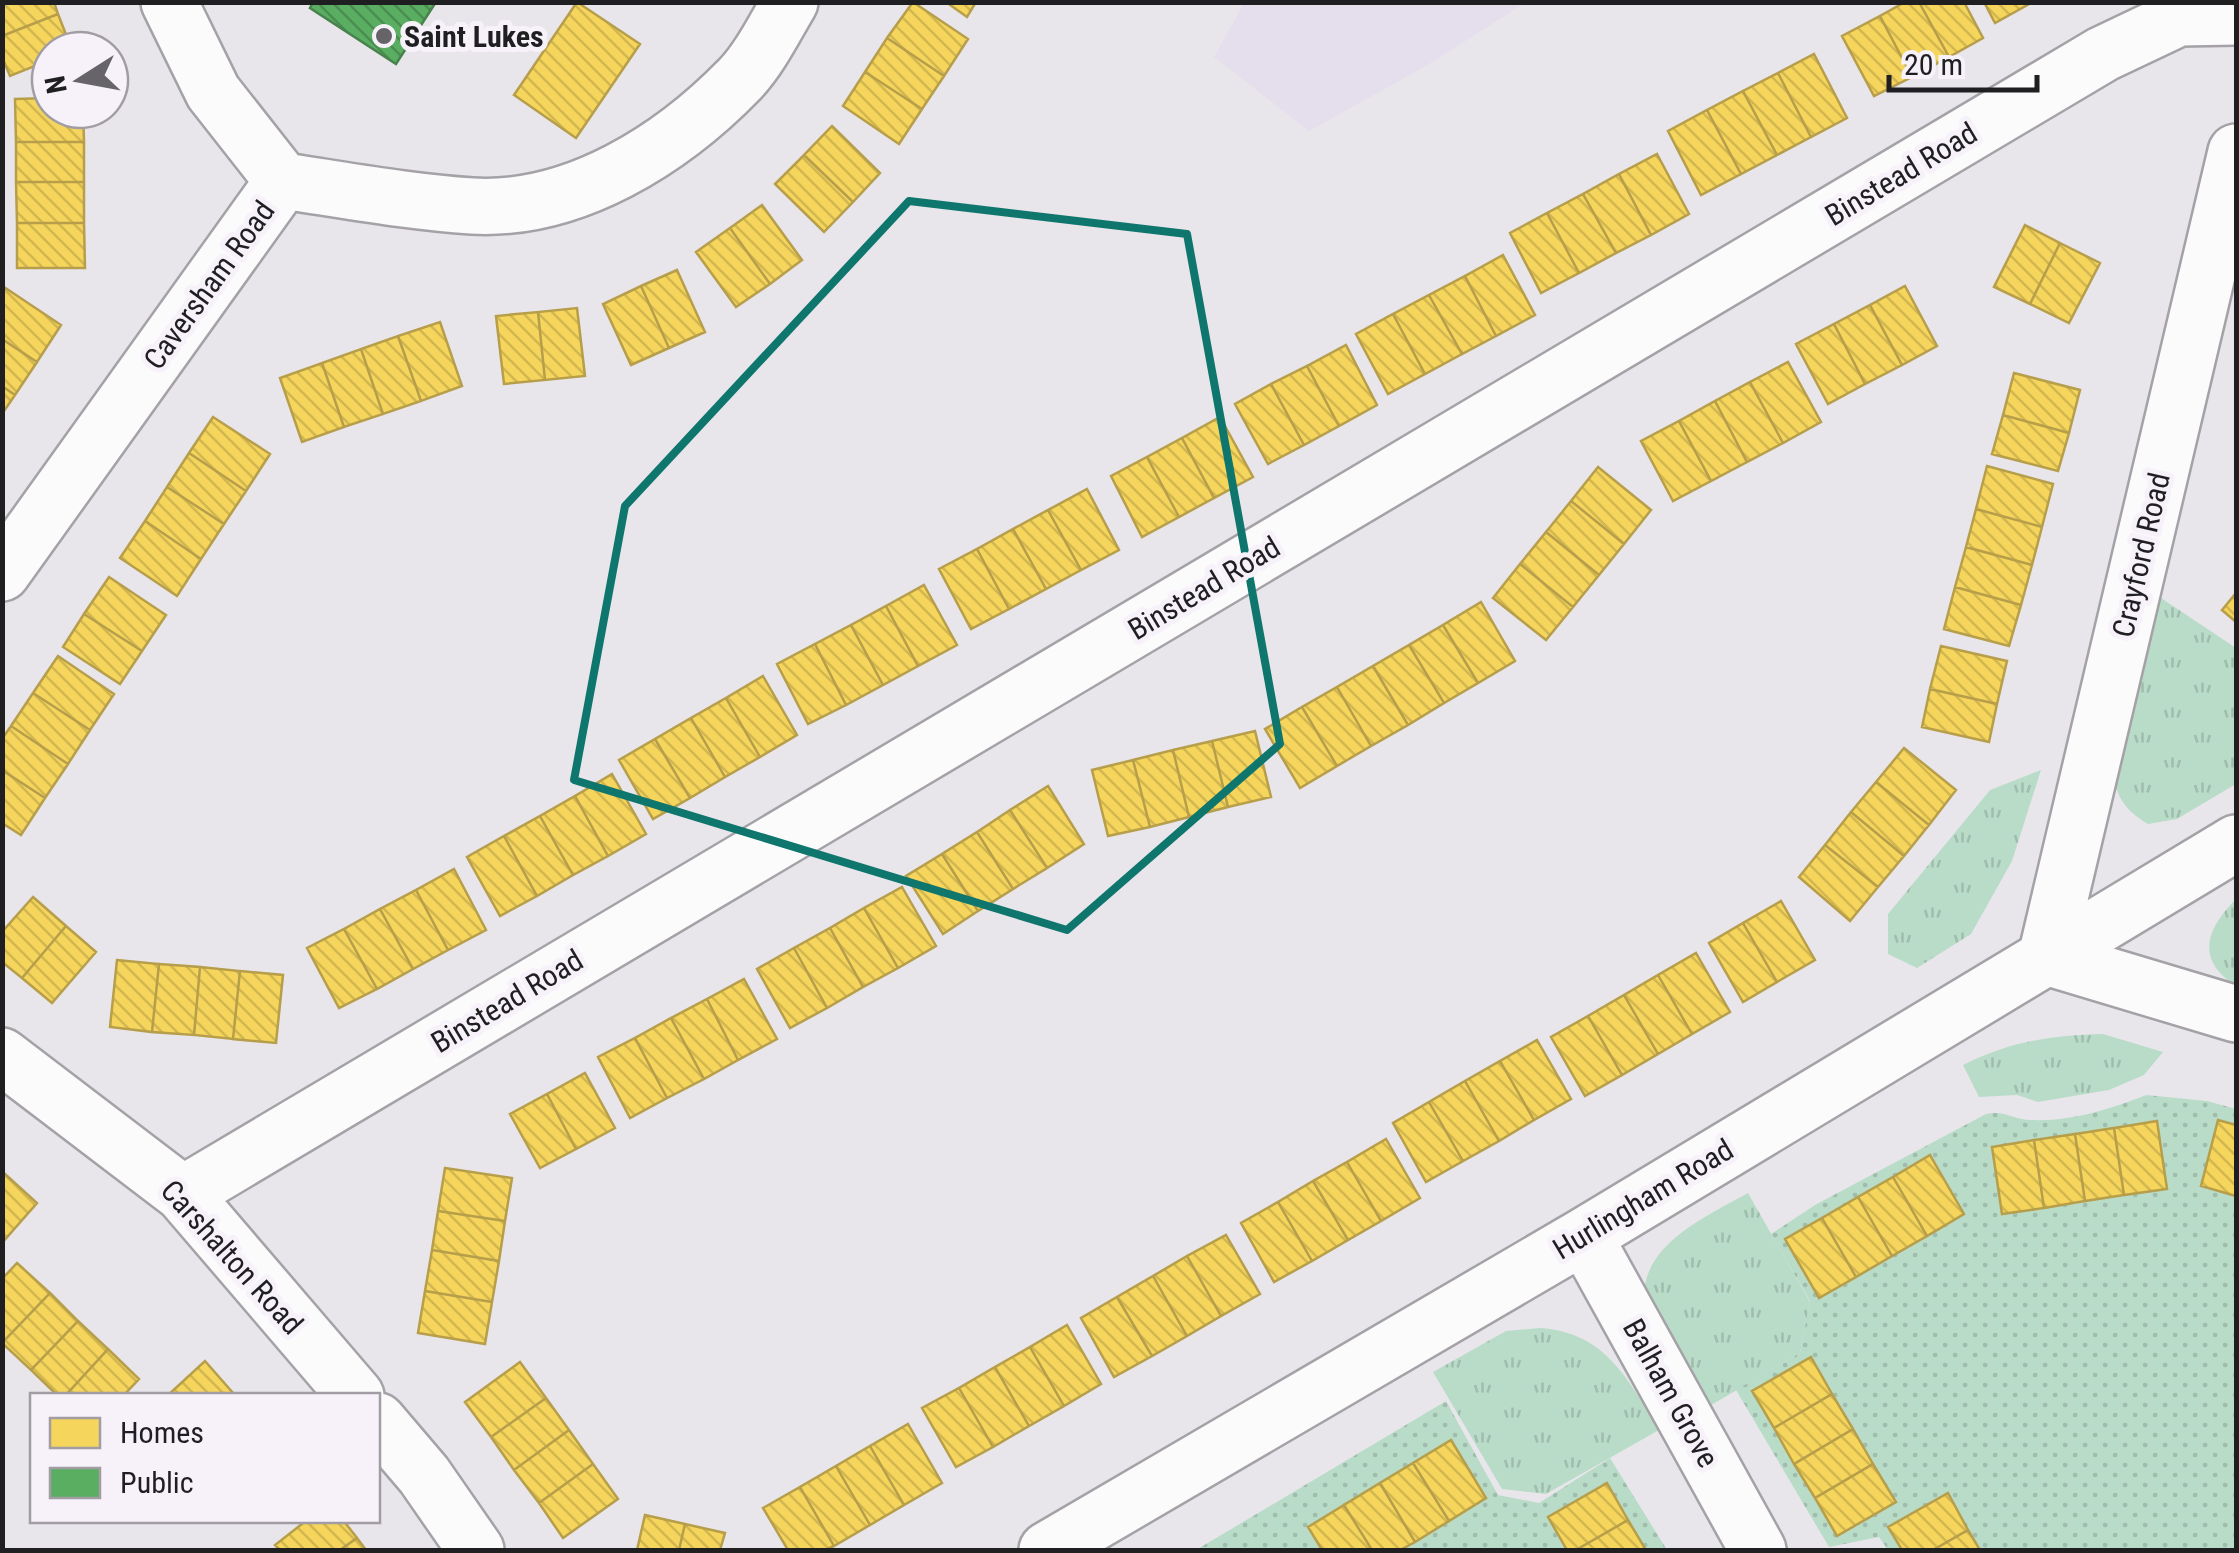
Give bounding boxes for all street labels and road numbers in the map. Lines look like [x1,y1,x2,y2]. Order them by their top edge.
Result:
street label: Binstead Road [1819,115,1983,233]
street label: Caversham Road [136,194,282,376]
street label: Crayford Road [2105,469,2177,641]
street label: Binstead Road [1122,529,1286,647]
street label: Binstead Road [425,942,589,1060]
street label: Hurlingham Road [1547,1131,1739,1267]
street label: Carshalton Road [154,1173,310,1341]
street label: Balham Grove [1616,1313,1726,1473]

